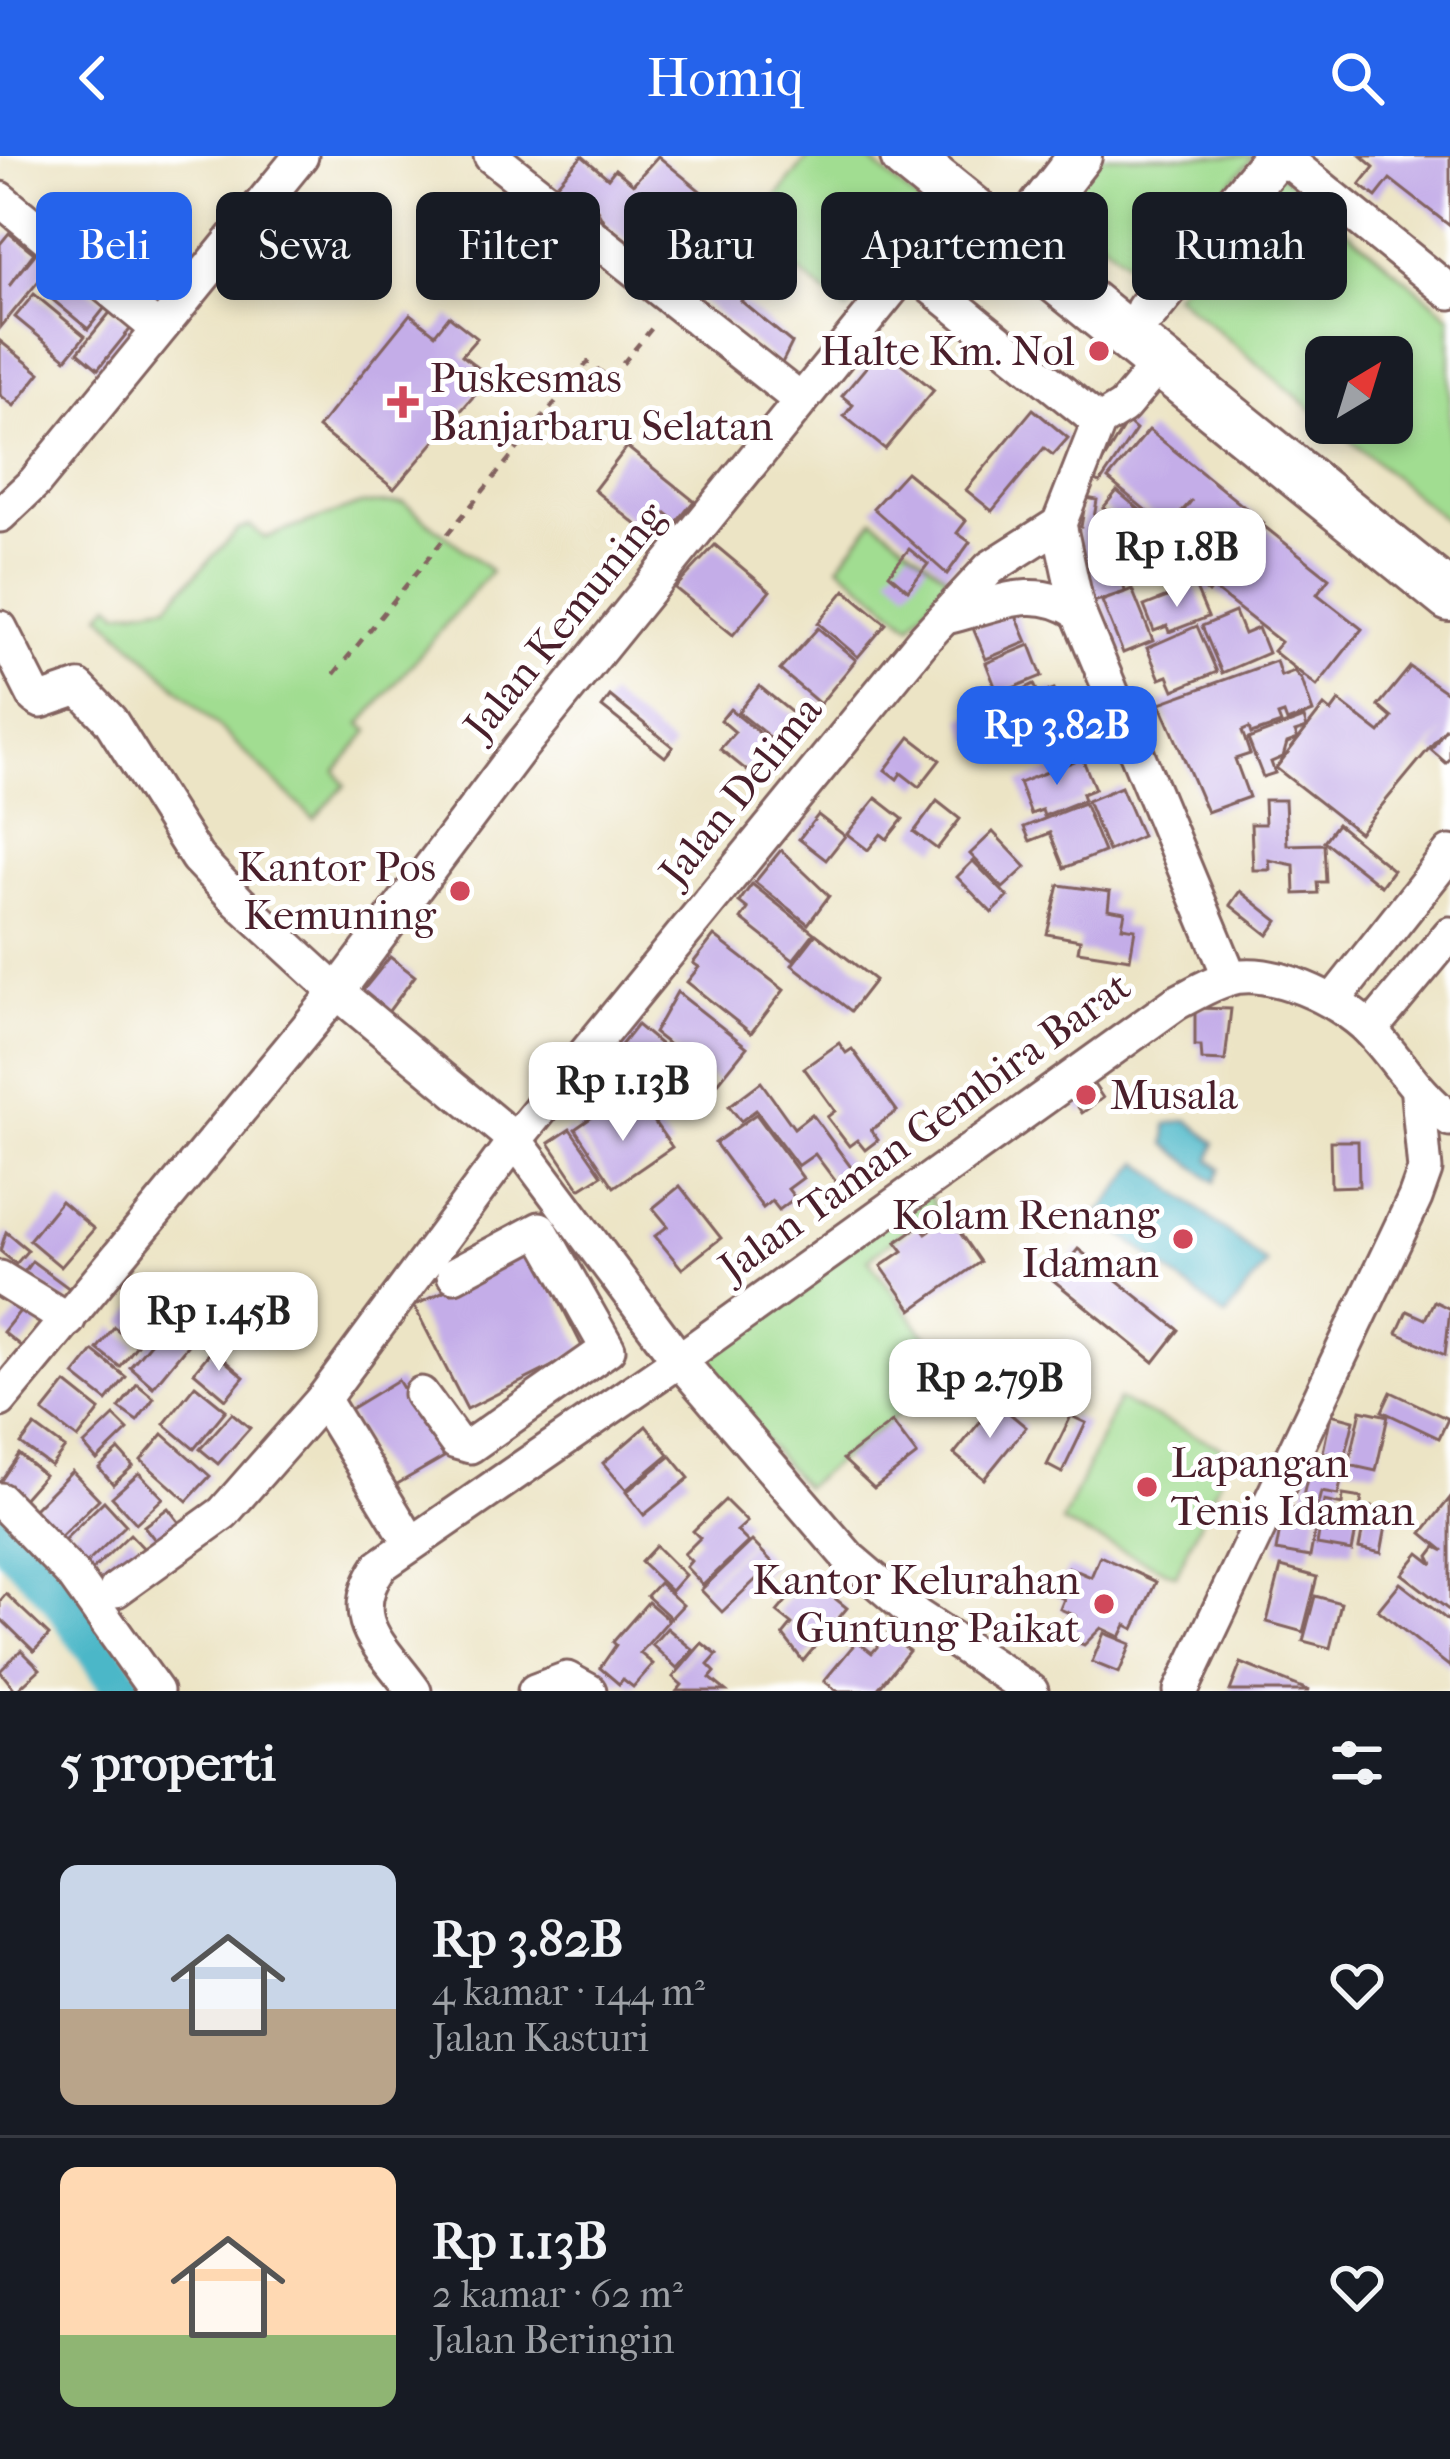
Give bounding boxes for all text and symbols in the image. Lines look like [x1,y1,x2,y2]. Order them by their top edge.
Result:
icon: back [60,45,126,111]
icon: search [1324,45,1390,111]
text: Homiq [646,47,804,110]
chip: Beli [36,192,192,300]
chip: Sewa [216,192,392,300]
chip: Filter [416,192,600,300]
chip: Baru [624,192,797,300]
chip: Apartemen [821,192,1108,300]
chip: Rumah [1132,192,1347,300]
place label: Halte Km. Nol [820,327,1075,376]
north arrow [1305,336,1413,444]
map controls [1305,336,1413,444]
marker: Halte Km. Nol [1086,338,1112,364]
place label: Puskesmas Banjarbaru Selatan [430,354,773,451]
marker: Puskesmas Banjarbaru Selatan [387,386,419,418]
street label: Jalan Kemuning [452,492,676,752]
pin: Rp 1.8B [1066,508,1288,610]
text: Rp 1.8B [1115,524,1239,570]
street label: Jalan Delima [648,686,833,898]
pin: Rp 3.82B [933,686,1181,788]
text: Rp 3.82B [984,702,1130,748]
place label: Kantor Pos Kemuning [237,843,437,940]
marker: Kantor Pos Kemuning [447,878,473,904]
street label: Jalan Taman Gembira Barat [708,962,1140,1294]
pin: Rp 1.13B [499,1042,747,1144]
text: Rp 1.13B [556,1058,690,1104]
place label: Musala [1110,1071,1238,1120]
marker: Musala [1073,1082,1099,1108]
place label: Kolam Renang Idaman [892,1191,1160,1288]
marker: Kolam Renang Idaman [1170,1226,1196,1252]
pin: Rp 1.45B [95,1272,343,1374]
text: Rp 1.45B [147,1288,291,1334]
pin: Rp 2.79B [866,1339,1114,1441]
text: Rp 2.79B [916,1355,1064,1401]
place label: Lapangan Tenis Idaman [1171,1439,1415,1536]
marker: Lapangan Tenis Idaman [1134,1474,1160,1500]
place label: Kantor Kelurahan Guntung Paikat [752,1556,1080,1653]
marker: Kantor Kelurahan Guntung Paikat [1091,1591,1117,1617]
icon: filters [1324,1730,1390,1796]
text: 5 properti [60,1733,276,1793]
text: Rp 3.82B [432,1909,623,1969]
icon: home [156,1913,300,2057]
icon: heart [1324,1952,1390,2018]
text: 4 kamar · 144 m² [432,1969,705,2015]
text: Jalan Kasturi [432,2015,649,2061]
text: Rp 1.13B [432,2211,608,2271]
icon: home [156,2215,300,2359]
icon: heart [1324,2254,1390,2320]
text: 2 kamar · 62 m² [432,2271,683,2317]
text: Jalan Beringin [432,2317,674,2363]

